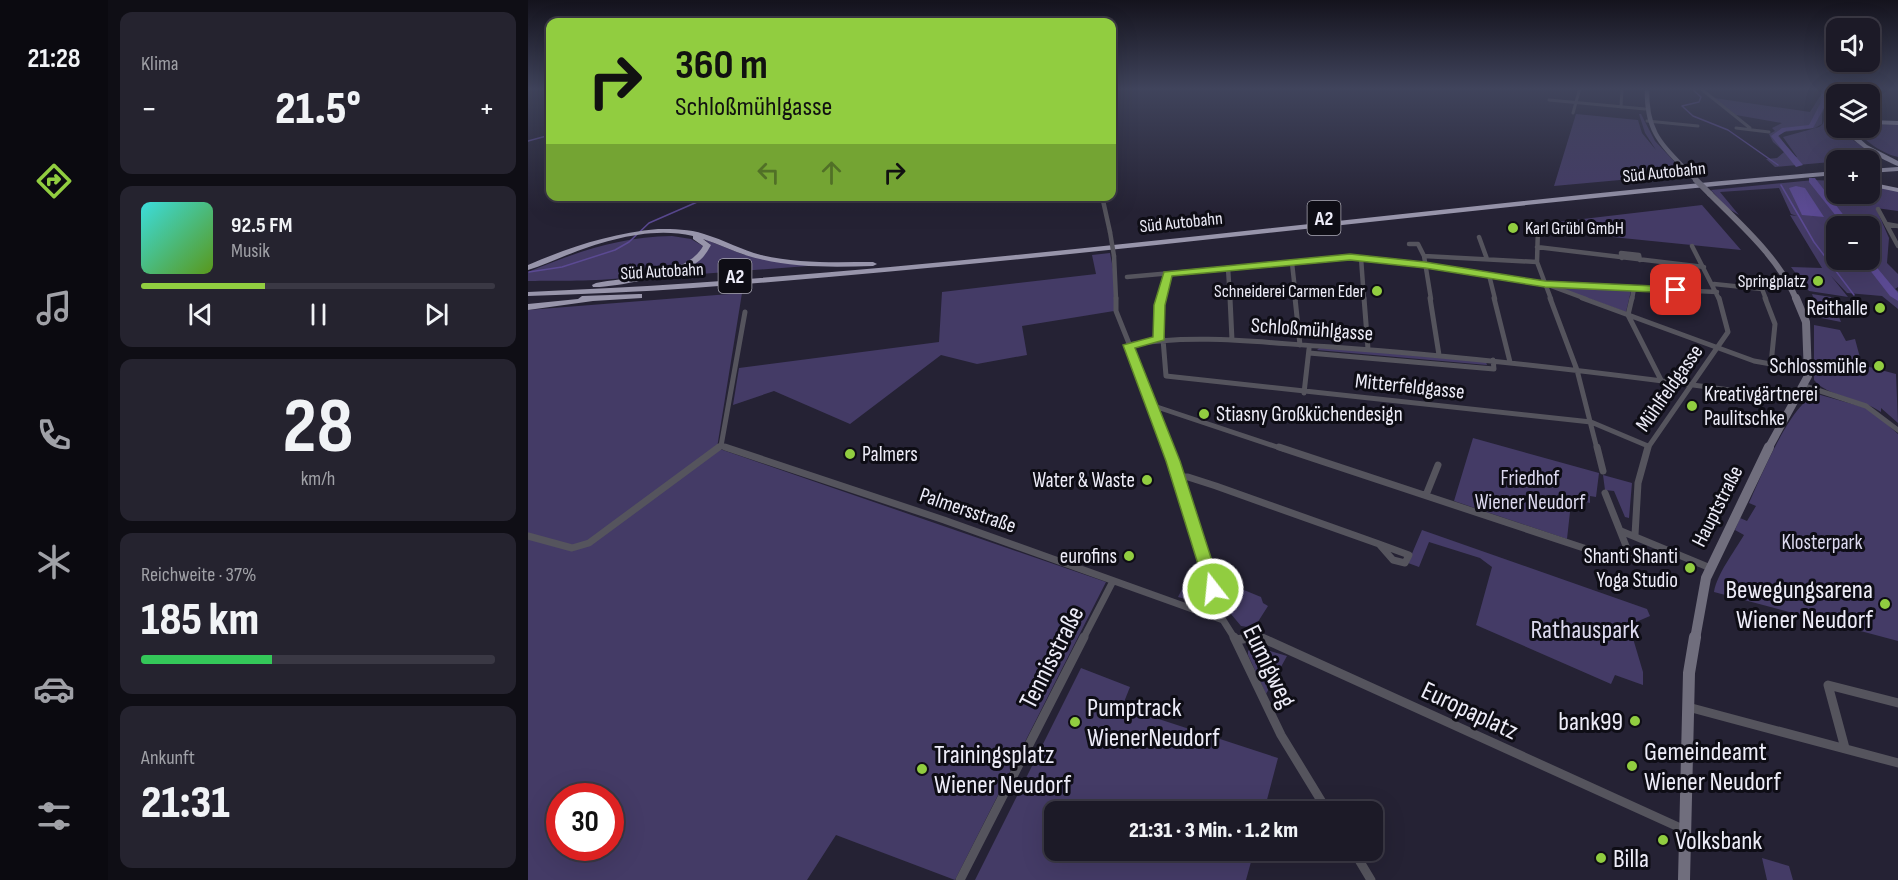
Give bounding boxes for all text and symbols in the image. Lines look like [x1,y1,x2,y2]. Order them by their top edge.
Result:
map controls [1826,18,1880,270]
button: sound [1826,18,1880,72]
text: 360 m [675,40,768,91]
icon: right [576,42,654,120]
text: 21:28 [27,43,81,75]
text: Klima [141,52,179,76]
text: 21.5° [275,82,361,137]
button: layers [1826,84,1880,138]
text: − [141,89,157,129]
text: + [479,89,495,129]
text: Schloßmühlgasse [675,91,832,123]
button: + [1826,150,1880,204]
icon: left [752,156,785,189]
icon: ahead [815,156,848,189]
icon: right [878,156,911,189]
street label: Süd Autobahn [1621,158,1707,187]
icon: directions [33,160,75,202]
road number: A2 [1308,201,1340,235]
street label: Süd Autobahn [1138,208,1224,237]
text: 92.5 FM [231,212,292,239]
button: − [1826,216,1880,270]
place label: Karl Grübl GmbH [1525,218,1624,239]
marker: Karl Grübl GmbH [1506,221,1520,235]
text: Musik [231,239,270,263]
street label: Süd Autobahn [620,259,704,284]
road number: A2 [718,259,752,293]
pin [1650,264,1701,315]
place label: Springplatz [1738,271,1807,292]
icon: arrive [1659,273,1692,306]
marker: Springplatz [1811,274,1825,288]
place label: Schneiderei Carmen Eder [1214,281,1365,302]
marker: Schneiderei Carmen Eder [1370,284,1384,298]
icon: music [33,287,75,329]
place label: Reithalle [1806,296,1868,321]
icon: previous [184,298,217,331]
icon: pause [302,298,335,331]
icon: next [420,298,453,331]
marker: Reithalle [1873,301,1887,315]
street label: Schloßmühlgasse [1250,313,1374,346]
street label: Mühlfeldgasse [1630,340,1708,437]
place label: Schlossmühle [1770,354,1867,379]
marker: Schlossmühle [1872,359,1886,373]
street label: Mitterfeldgasse [1354,368,1466,405]
text: 28 [283,381,353,474]
place label: Kreativgärtnerei Paulitschke [1704,382,1818,431]
marker: Kreativgärtnerei Paulitschke [1685,399,1699,413]
place label: Stiasny Großküchendesign [1216,402,1403,427]
marker: Stiasny Großküchendesign [1197,407,1211,421]
icon: phone [33,414,75,456]
place label: Palmers [862,442,918,467]
marker: Palmers [843,447,857,461]
street label: Hauptstraße [1686,462,1748,551]
park label: Friedhof Wiener Neudorf [1475,466,1586,515]
text: km/h [301,467,335,491]
place label: Water & Waste [1032,468,1135,493]
marker: Water & Waste [1140,473,1154,487]
street label: Palmersstraße [916,482,1019,539]
park label: Klosterpark [1781,530,1863,555]
icon: climate [33,541,75,583]
place label: eurofins [1060,544,1117,569]
place label: Shanti Shanti Yoga Studio [1584,544,1678,593]
marker: eurofins [1122,549,1136,563]
position arrow [1181,557,1245,621]
marker: Shanti Shanti Yoga Studio [1683,561,1697,575]
text: Reichweite · 37% [141,563,256,587]
place label: Bewegungsarena Wiener Neudorf [1726,575,1873,636]
text: 185 km [141,593,259,648]
marker: Bewegungsarena Wiener Neudorf [1878,597,1892,611]
street label: Tennisstraße [1013,601,1091,714]
park label: Rathauspark [1530,615,1640,646]
street label: Eumigweg [1235,620,1302,713]
icon: car [33,668,75,710]
street label: Europaplatz [1416,675,1523,747]
place label: Pumptrack WienerNeudorf [1087,693,1220,754]
place label: bank99 [1558,707,1623,738]
marker: bank99 [1628,714,1642,728]
marker: Pumptrack WienerNeudorf [1068,715,1082,729]
place label: Gemeindeamt Wiener Neudorf [1644,737,1781,798]
place label: Trainingsplatz Wiener Neudorf [934,740,1071,801]
text: Ankunft [141,746,195,770]
marker: Gemeindeamt Wiener Neudorf [1625,759,1639,773]
marker: Trainingsplatz Wiener Neudorf [915,762,929,776]
text: 21:31 [141,776,230,831]
speed limit sign: 30 [546,783,624,861]
icon: filters [33,795,75,837]
text: 21:31 · 3 Min. · 1.2 km [1129,817,1298,844]
place label: Volksbank [1675,826,1762,857]
marker: Volksbank [1656,833,1670,847]
place label: Billa [1613,844,1649,875]
marker: Billa [1594,851,1608,865]

